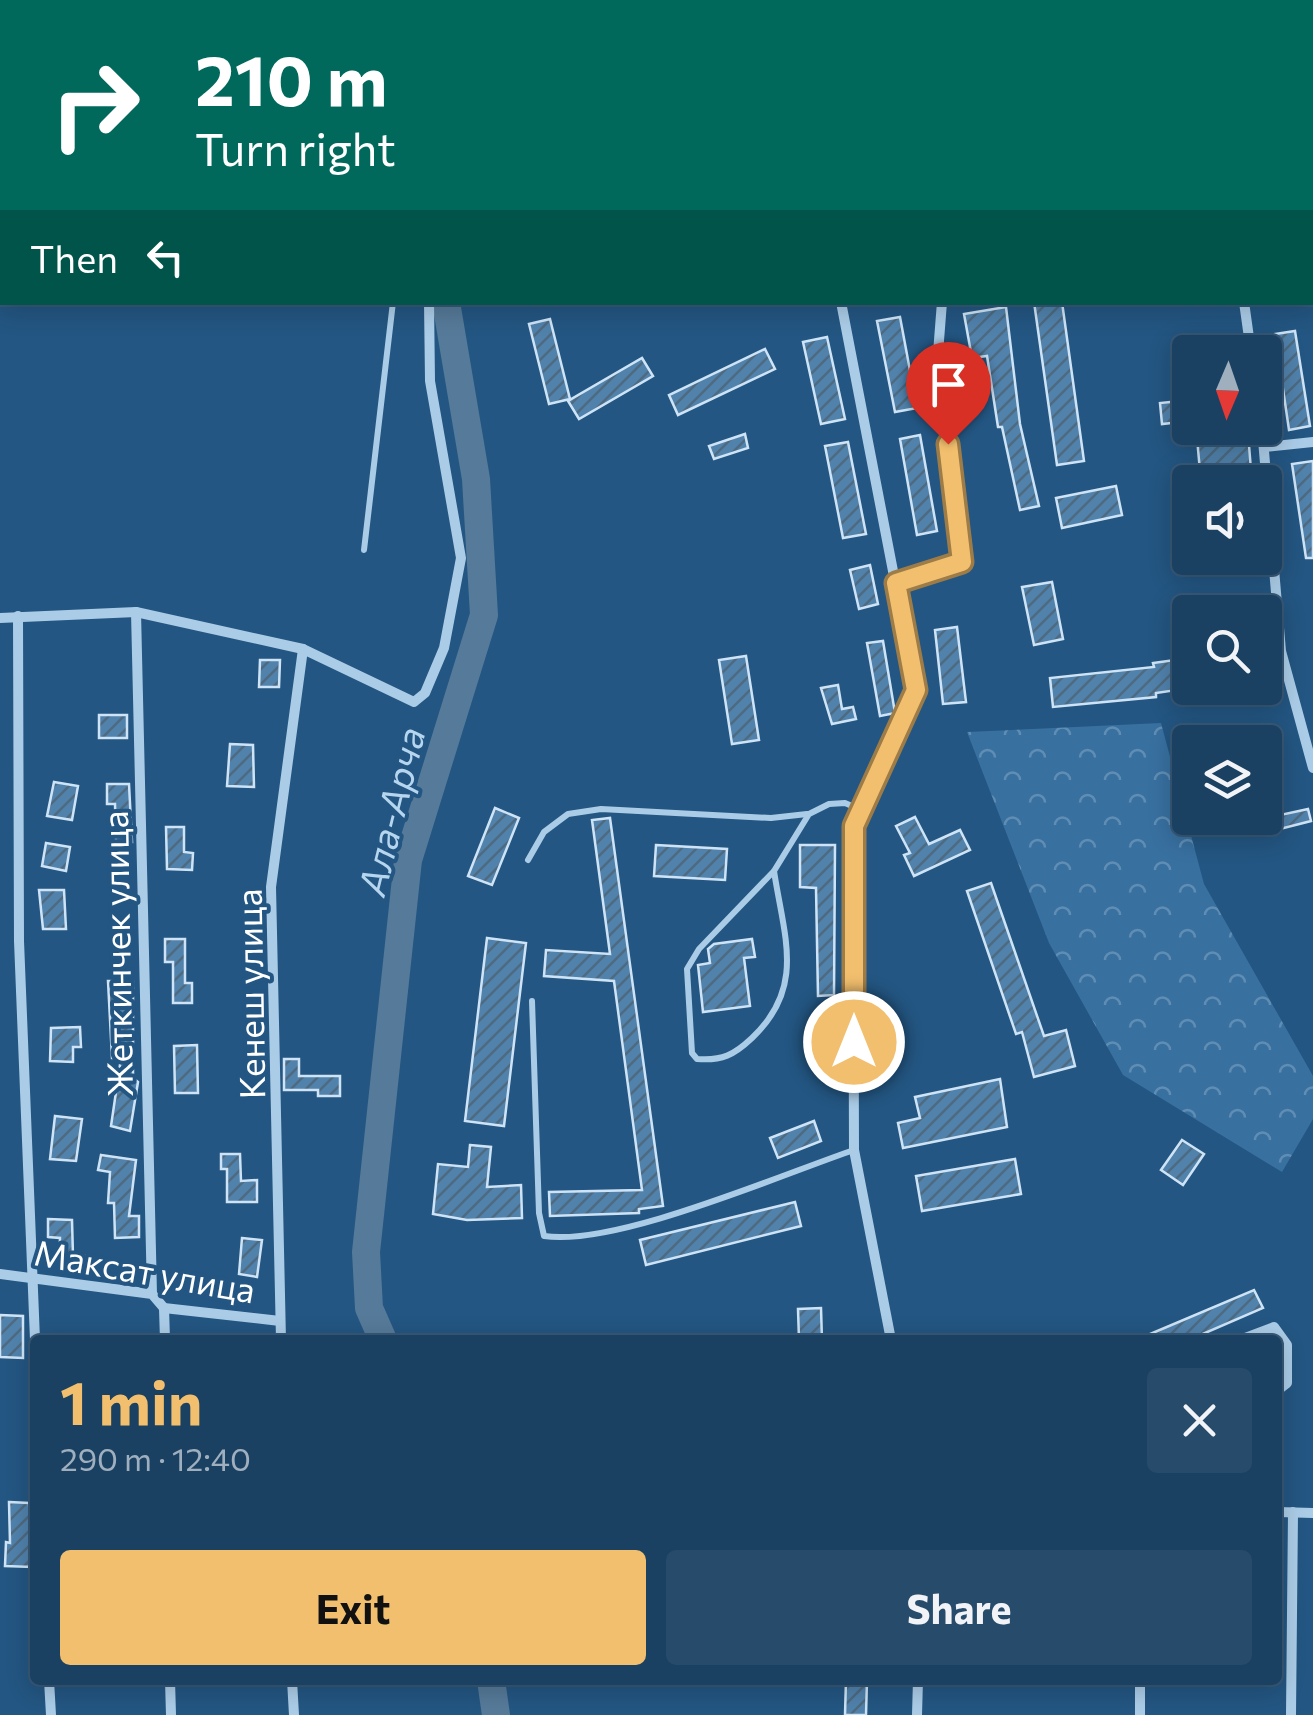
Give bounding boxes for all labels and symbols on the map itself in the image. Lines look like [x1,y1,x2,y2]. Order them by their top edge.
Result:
north arrow [1172,335,1282,445]
pin [906,342,991,445]
water label: Ала-Арча [346,722,434,901]
street label: Жеткинчек улица [92,810,140,1098]
street label: Кенеш улица [226,888,272,1100]
position arrow [802,990,906,1094]
street label: Максат улица [31,1229,259,1311]

